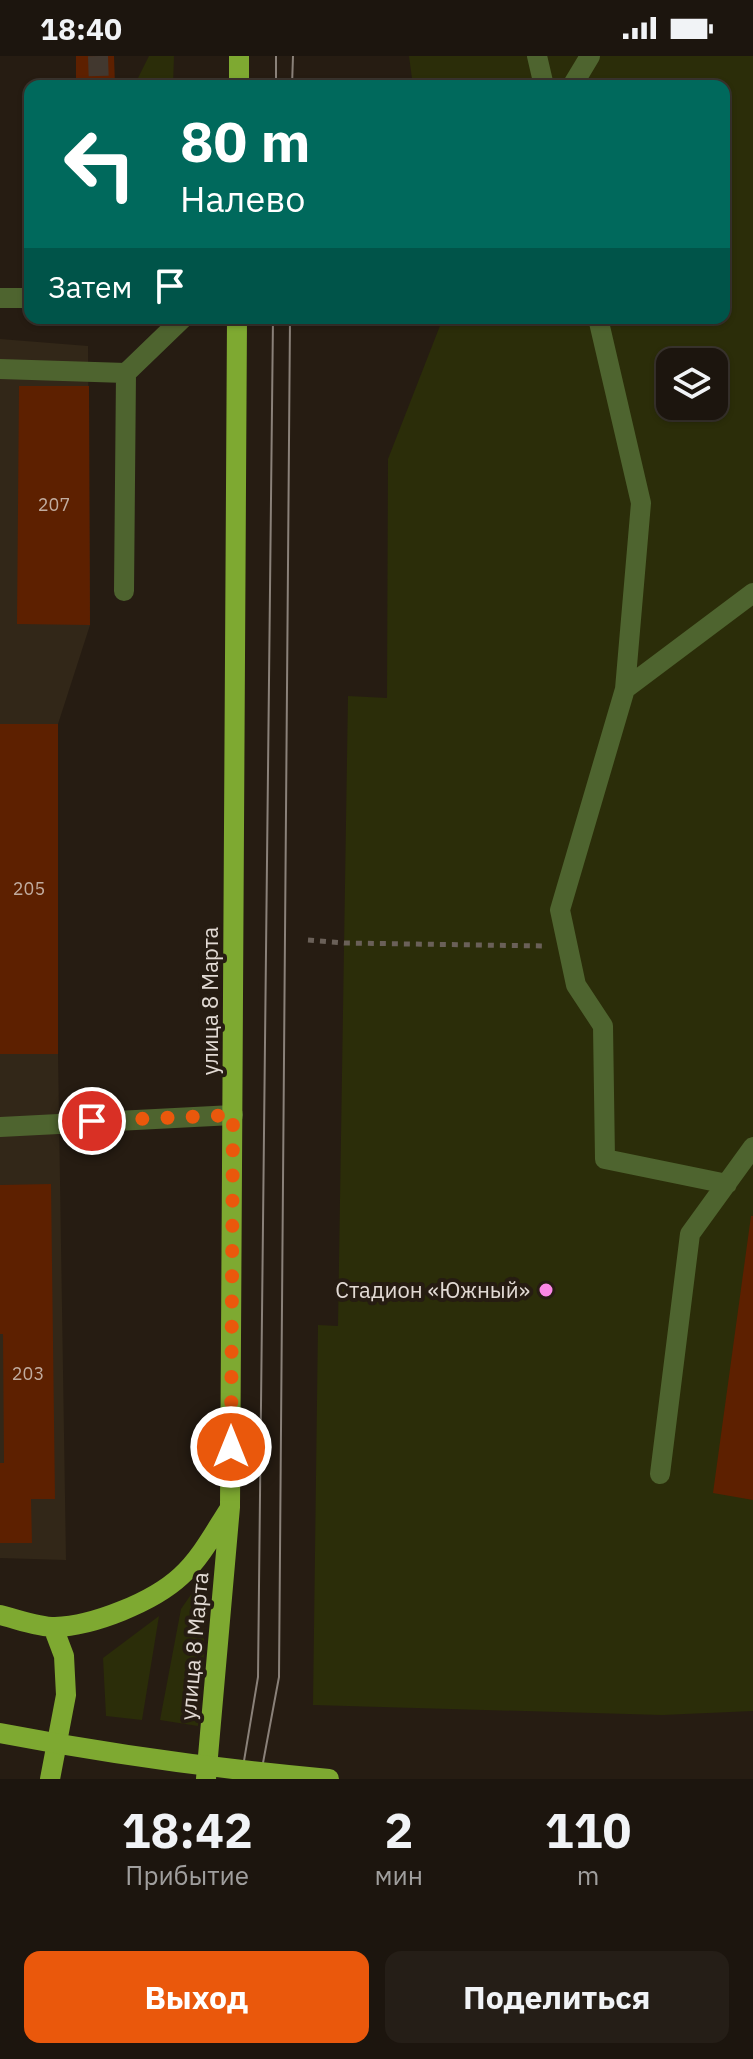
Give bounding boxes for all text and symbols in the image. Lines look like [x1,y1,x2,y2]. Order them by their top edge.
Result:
text: 18:40 [40,9,122,48]
text: 80 m [180,105,310,177]
icon: left [48,112,152,216]
text: Налево [180,175,305,222]
icon: arrive [148,264,192,308]
text: Затем [48,267,132,306]
map controls [656,348,728,420]
button: layers [656,348,728,420]
house number: 207 [38,493,70,516]
house number: 205 [13,877,45,900]
street label: улица 8 Марта [195,927,224,1075]
pin [58,1087,126,1155]
icon: arrive [70,1099,114,1143]
place label: Стадион «Южный» [335,1275,530,1304]
marker: Стадион «Южный» [537,1281,555,1299]
house number: 203 [12,1362,44,1385]
position arrow [189,1405,273,1489]
street label: улица 8 Марта [173,1570,214,1721]
text: 18:42 [122,1799,253,1861]
text: 2 [384,1799,413,1861]
text: 110 [545,1799,631,1861]
text: Прибытие [125,1858,249,1892]
text: мин [374,1858,423,1892]
text: m [577,1858,599,1892]
button: Выход [24,1951,369,2043]
button: Поделиться [385,1951,729,2043]

